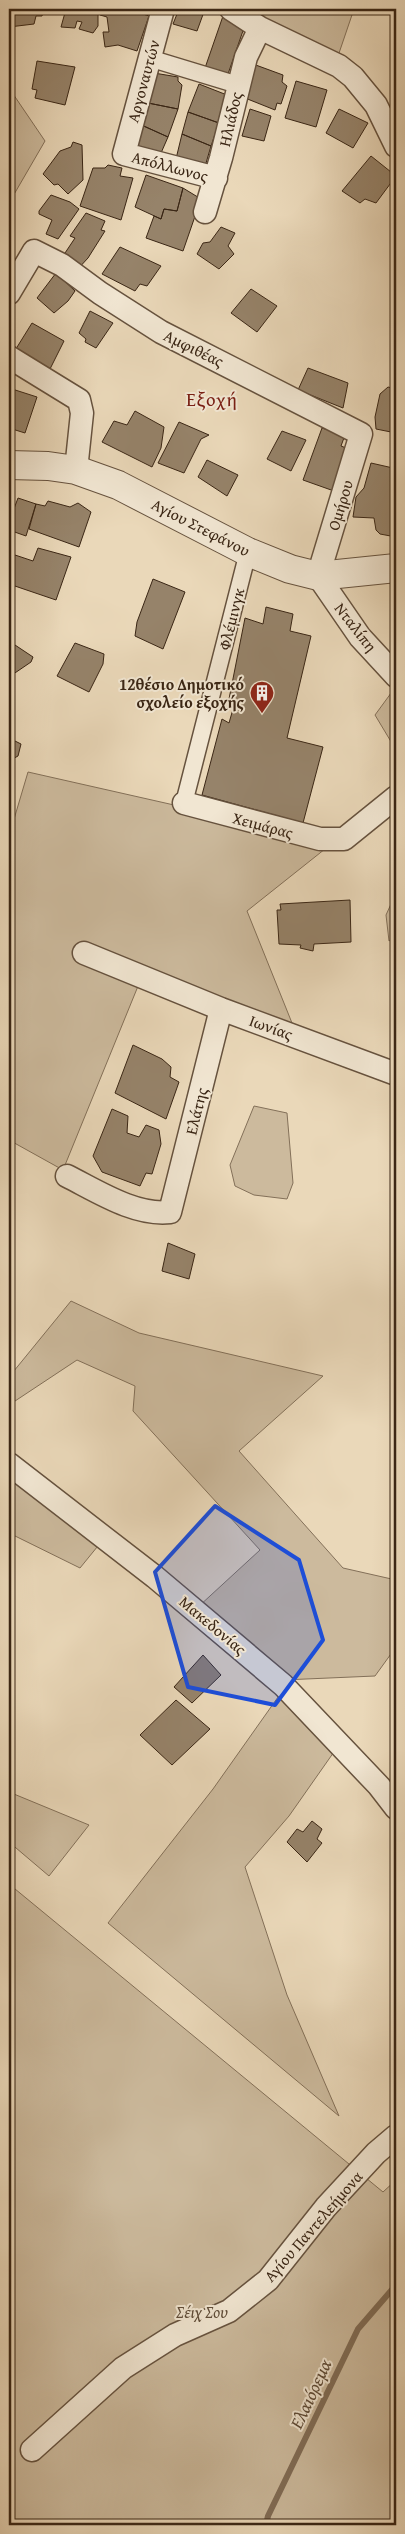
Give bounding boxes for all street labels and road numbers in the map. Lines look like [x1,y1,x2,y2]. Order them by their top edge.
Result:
street label: Αργοναυτών [120,37,166,125]
street label: Ηλιάδος [212,89,248,149]
street label: Απόλλωνος [129,144,211,188]
street label: Αμφιθέας [160,323,228,373]
street label: Ομήρου [321,477,359,533]
street label: Αγίου Στεφάνου [148,492,254,562]
street label: Φλέμινγκ [212,585,250,653]
street label: Νταλίπη [329,597,383,657]
street label: Χειμάρας [230,805,296,845]
street label: Ιωνίας [246,1008,296,1046]
street label: Ελάτης [179,1085,213,1137]
street label: Μακεδονίας [174,1590,252,1660]
street label: Αγίου Παντελεήμονα [258,2165,368,2287]

